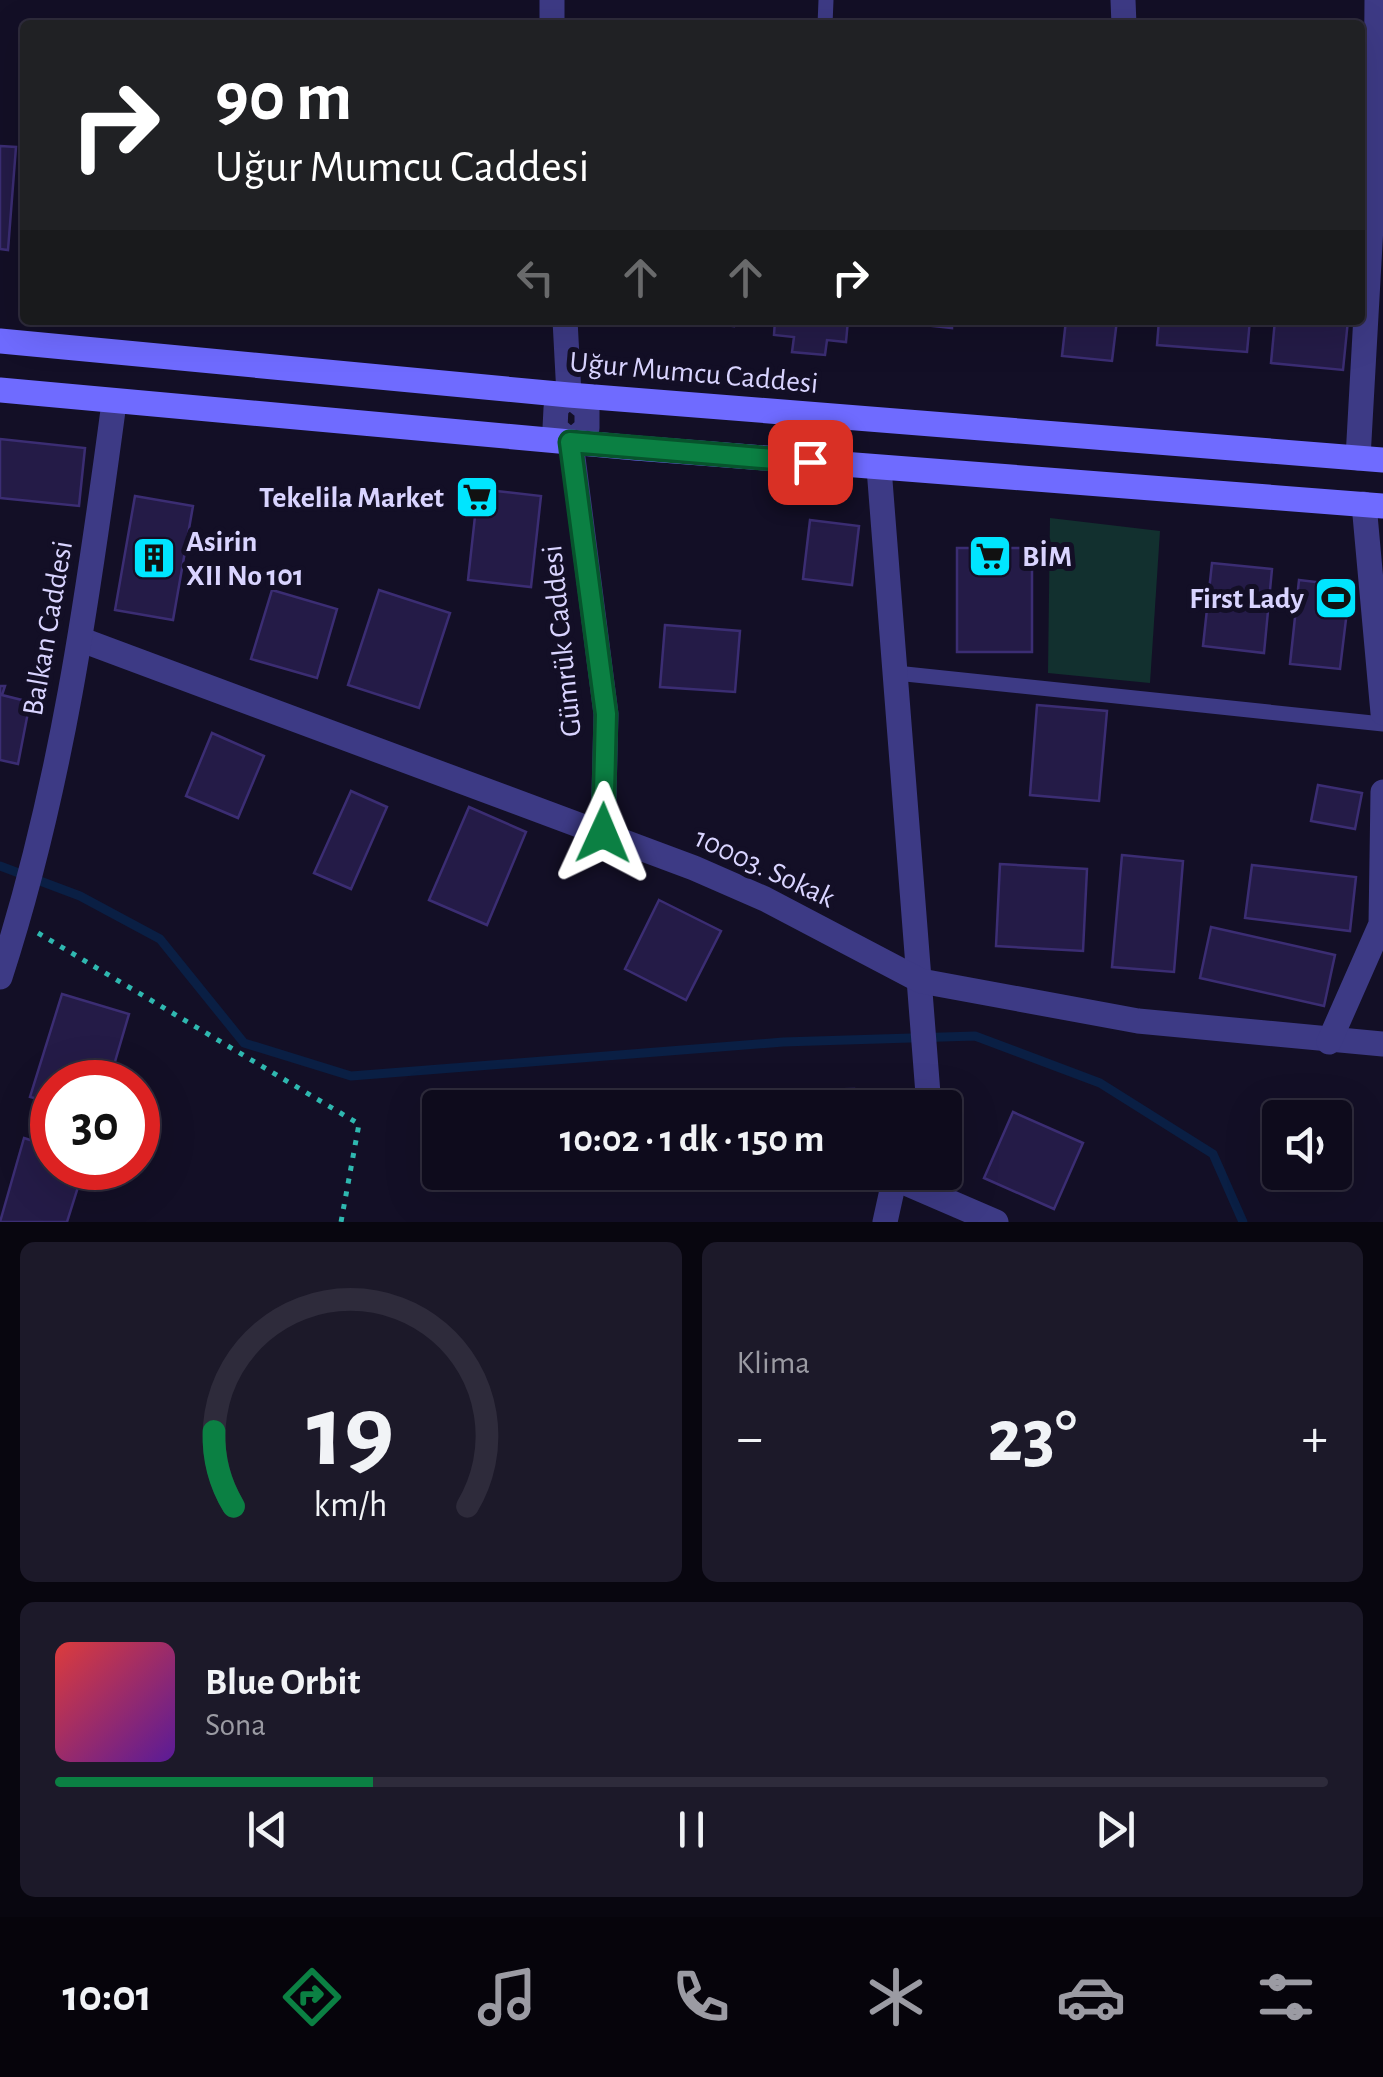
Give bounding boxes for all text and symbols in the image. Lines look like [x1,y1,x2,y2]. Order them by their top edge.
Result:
icon: right [50,60,180,190]
text: 90 m [215,63,352,133]
text: Uğur Mumcu Caddesi [215,145,589,190]
icon: left [508,250,563,305]
icon: ahead [613,250,668,305]
icon: ahead [718,250,773,305]
icon: right [823,250,878,305]
street label: Uğur Mumcu Caddesi [568,347,820,399]
pin [768,420,853,505]
icon: arrive [783,435,838,490]
supermarket icon: Tekelila Market [454,474,500,520]
place label: Tekelila Market [259,483,444,513]
place label: Asirin XII No 101 [186,527,304,591]
supermarket icon: BİM [967,533,1013,579]
building icon: Asirin XII No 101 [131,535,177,581]
street label: Balkan Caddesi [18,538,78,718]
place label: BİM [1022,540,1072,572]
street label: Gümrük Caddesi [537,544,587,738]
sports icon: First Lady [1313,575,1359,621]
place label: First Lady [1189,584,1305,614]
position arrow [551,781,655,885]
street label: 10003. Sokak [690,822,840,914]
speed limit sign: 30 [30,1060,160,1190]
map controls [1262,1100,1352,1190]
button: sound [1262,1100,1352,1190]
text: 10:02 · 1 dk · 150 m [560,1121,824,1159]
text: Klima [737,1347,810,1379]
text: 19 [307,1381,395,1485]
text: 23° [987,1400,1077,1475]
text: − [737,1411,763,1466]
text: + [1302,1411,1328,1466]
text: km/h [314,1487,388,1523]
text: Blue Orbit [205,1664,360,1702]
text: Sona [205,1709,266,1741]
icon: previous [240,1802,295,1857]
icon: pause [664,1802,719,1857]
icon: next [1088,1802,1143,1857]
icon: directions [277,1962,347,2032]
icon: music [472,1962,542,2032]
icon: phone [666,1962,736,2032]
icon: climate [861,1962,931,2032]
icon: car [1056,1962,1126,2032]
icon: filters [1251,1962,1321,2032]
text: 10:01 [62,1974,152,2019]

